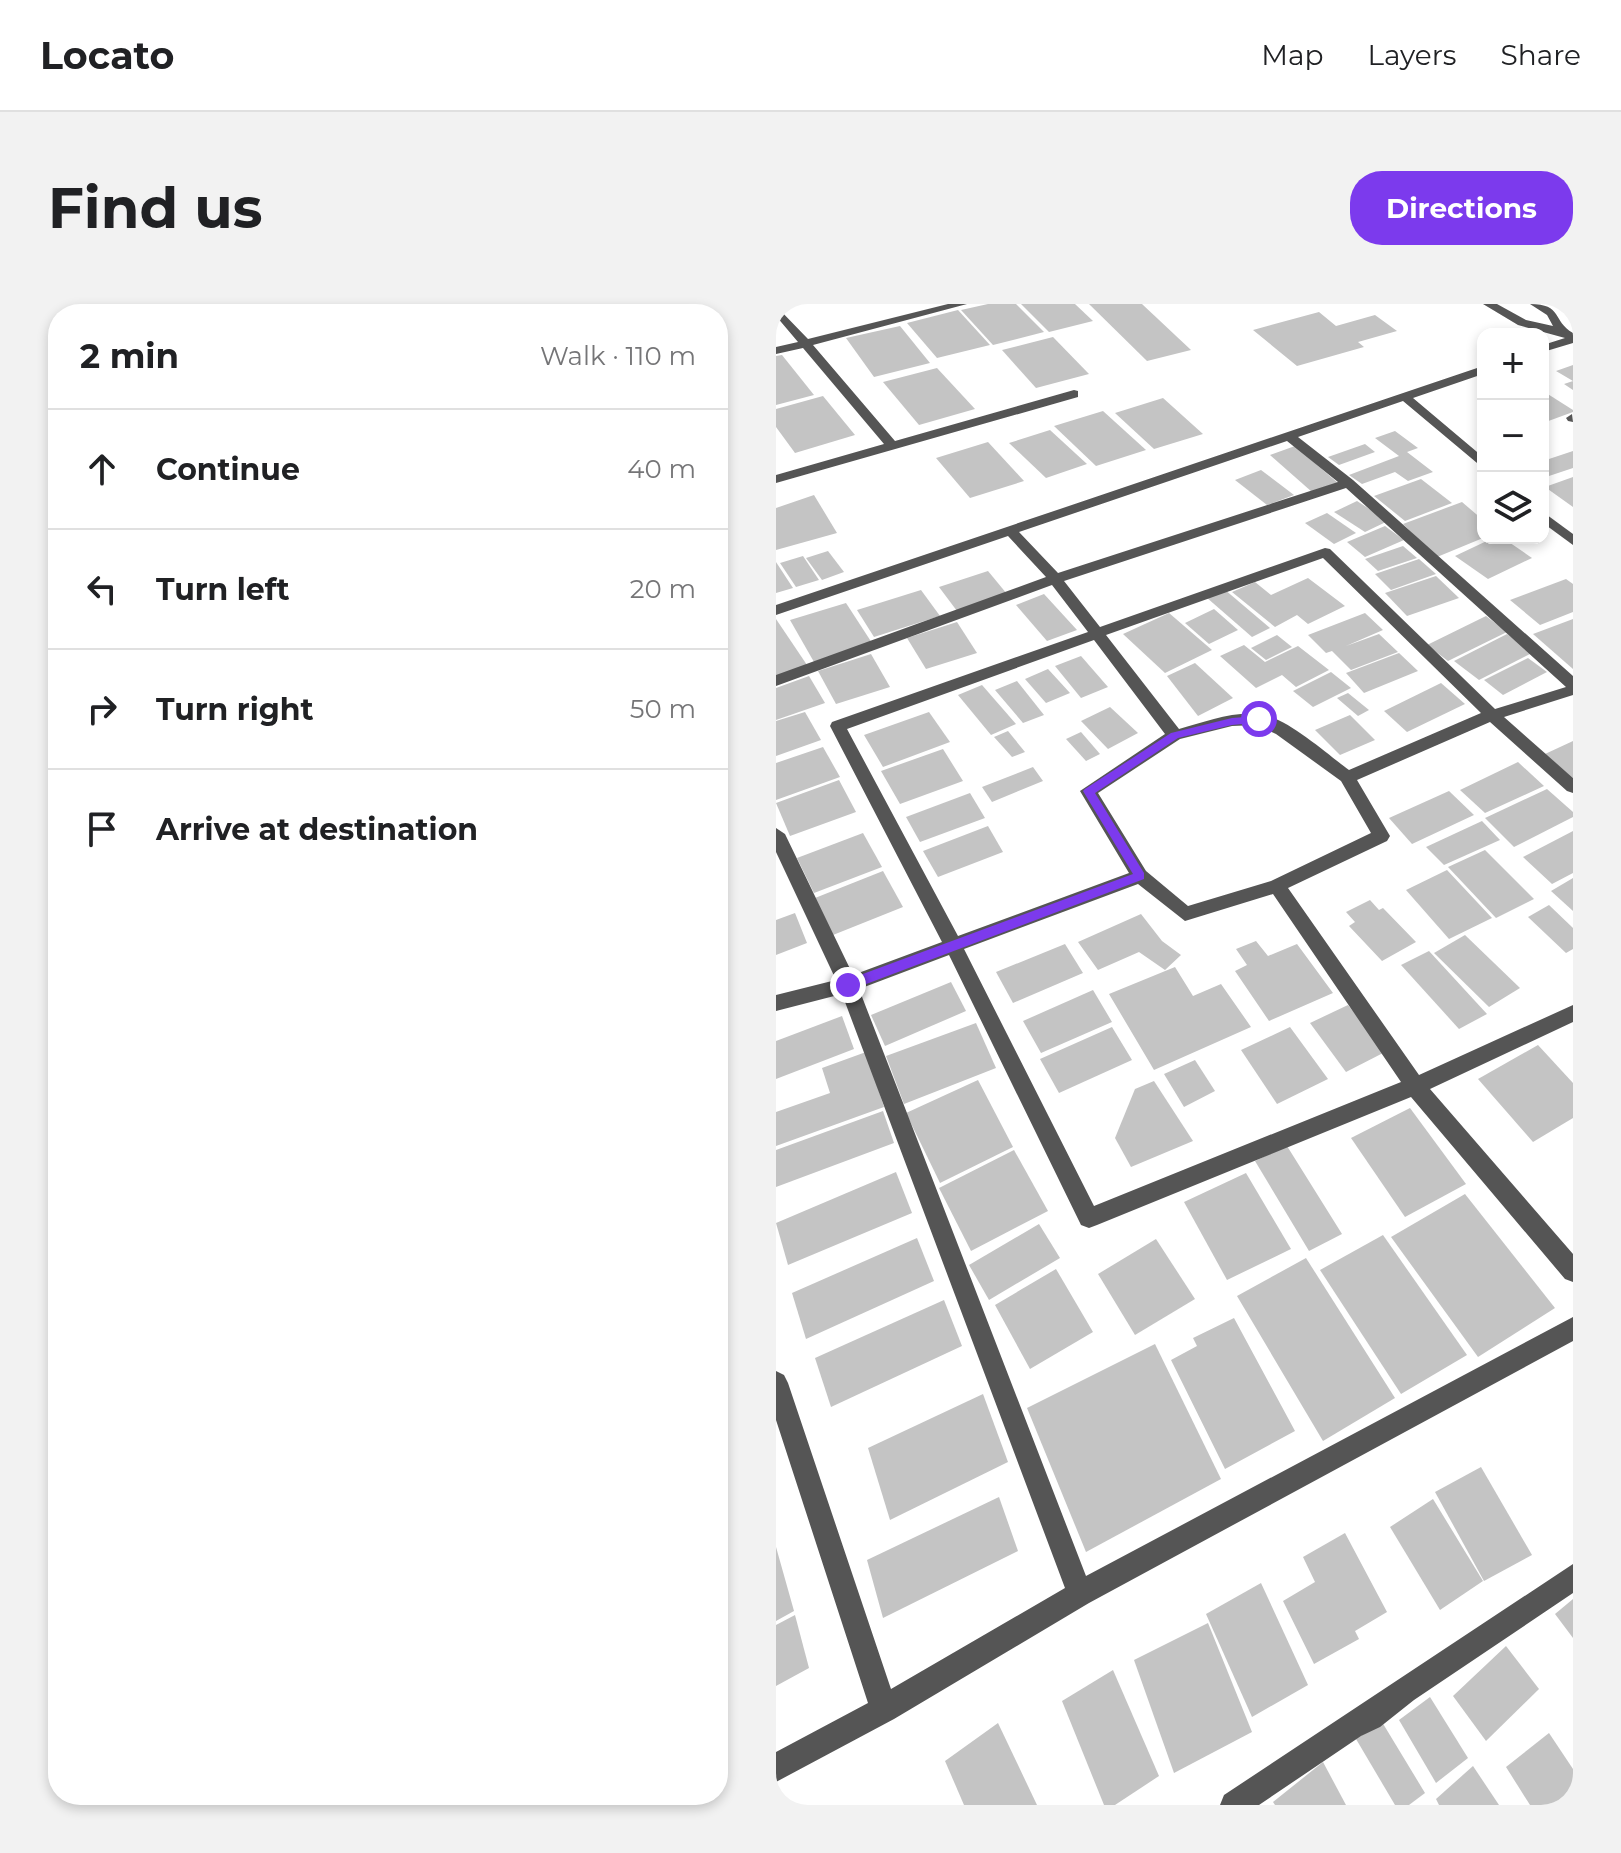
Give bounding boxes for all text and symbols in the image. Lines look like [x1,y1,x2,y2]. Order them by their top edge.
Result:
text: Locato [40,32,174,79]
text: Map [1261,38,1324,72]
text: Layers [1368,38,1457,72]
text: Share [1501,38,1581,72]
button: Directions [1350,171,1573,245]
text: Find us [48,174,262,242]
map controls [1477,328,1549,544]
button: + [1477,328,1549,400]
text: 2 min [80,335,179,377]
text: Walk · 110 m [540,340,696,372]
button: − [1477,400,1549,472]
icon: ahead [80,447,124,491]
text: Continue [156,451,300,488]
text: 40 m [627,453,696,485]
button: layers [1477,472,1549,544]
icon: left [80,567,124,611]
text: Turn left [156,571,289,608]
text: 20 m [630,573,696,605]
icon: right [80,687,124,731]
text: Turn right [156,691,313,728]
text: 50 m [630,693,696,725]
route start [1241,701,1277,737]
icon: arrive [80,807,124,851]
text: Arrive at destination [156,811,478,848]
route end [830,967,866,1003]

